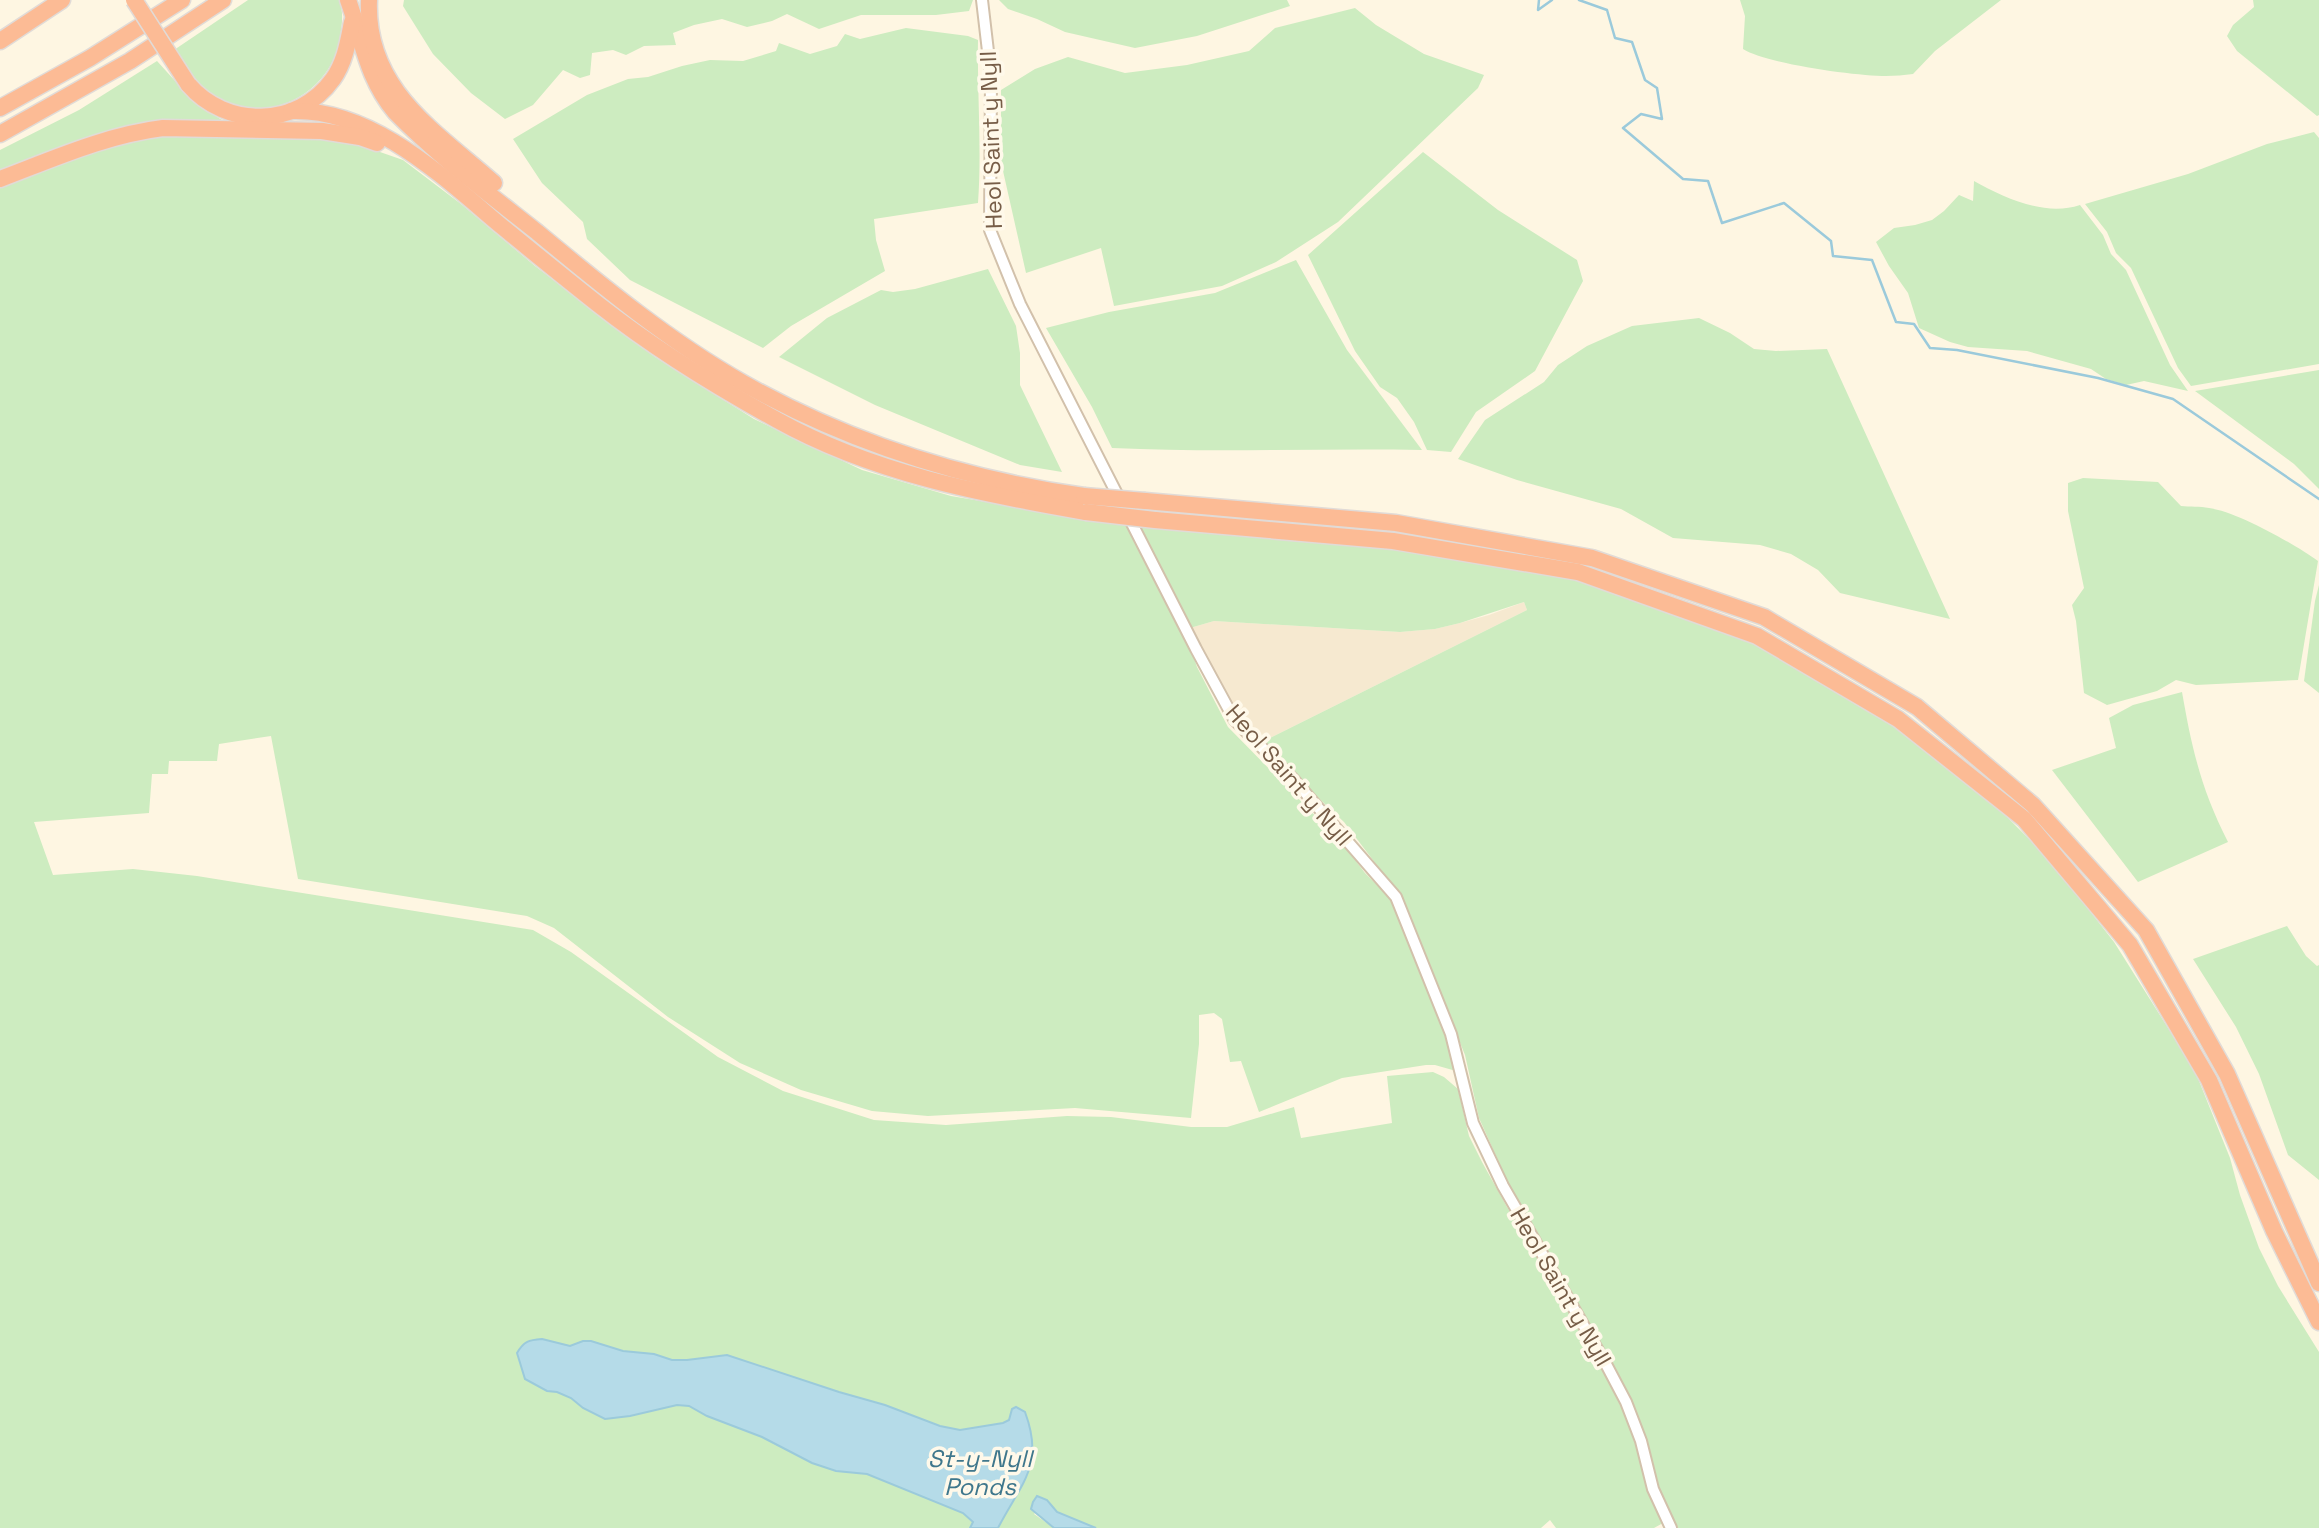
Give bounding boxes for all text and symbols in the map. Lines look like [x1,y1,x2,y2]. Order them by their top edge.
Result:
street label: Heol Saint y Nyll [973,50,1009,230]
street label: Heol Saint y Nyll [1219,698,1359,852]
street label: Heol Saint y Nyll [1503,1202,1619,1372]
water label: St-y-Nyll Ponds [928,1443,1035,1502]

